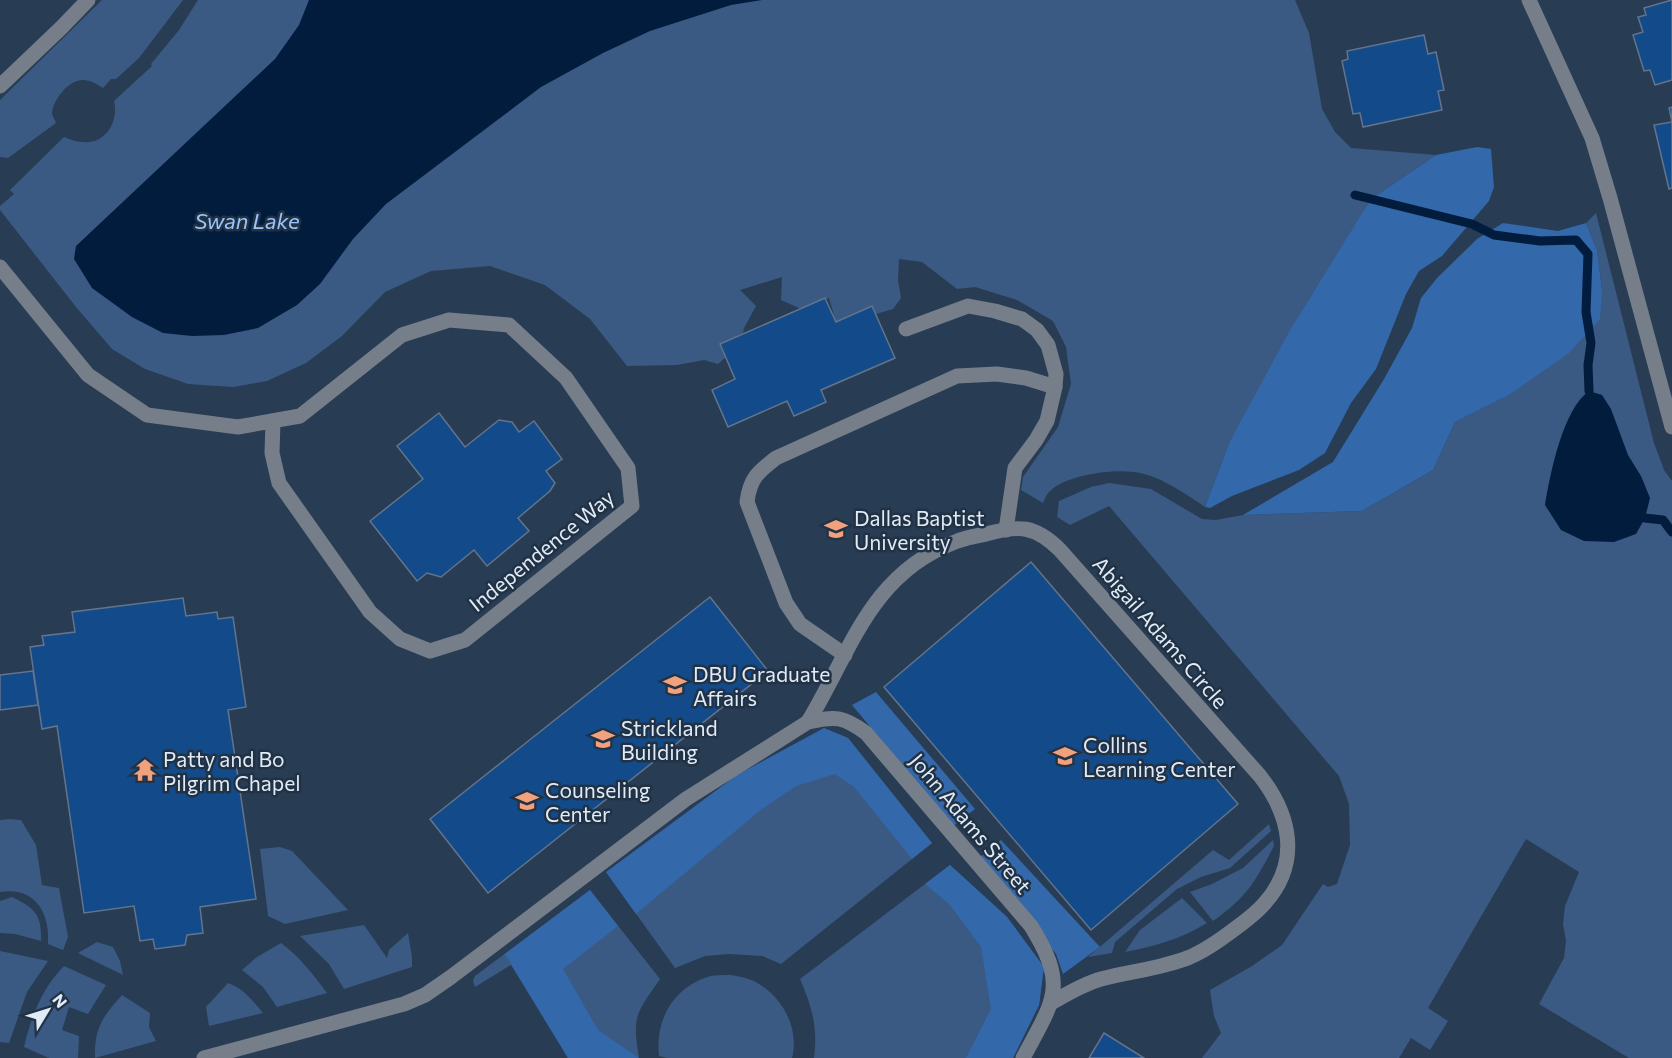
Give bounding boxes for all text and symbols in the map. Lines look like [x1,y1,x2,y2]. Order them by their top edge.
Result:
water label: Swan Lake [194,207,300,234]
street label: Independence Way [463,484,619,616]
place label: Dallas Baptist University [854,505,985,554]
school or university icon: Dallas Baptist University [823,516,849,542]
street label: Abigail Adams Circle [1088,551,1234,713]
place label: DBU Graduate Affairs [693,661,830,710]
school or university icon: DBU Graduate Affairs [662,672,688,698]
place label: Strickland Building [621,715,718,764]
school or university icon: Strickland Building [590,726,616,752]
place label: Collins Learning Center [1083,732,1236,781]
school or university icon: Collins Learning Center [1052,743,1078,769]
place label: Patty and Bo Pilgrim Chapel [163,746,301,795]
street label: John Adams Street [905,748,1037,898]
temple icon: Patty and Bo Pilgrim Chapel [132,757,158,783]
place label: Counseling Center [545,777,650,826]
school or university icon: Counseling Center [514,788,540,814]
north arrow [18,980,78,1040]
text: N [49,990,71,1011]

